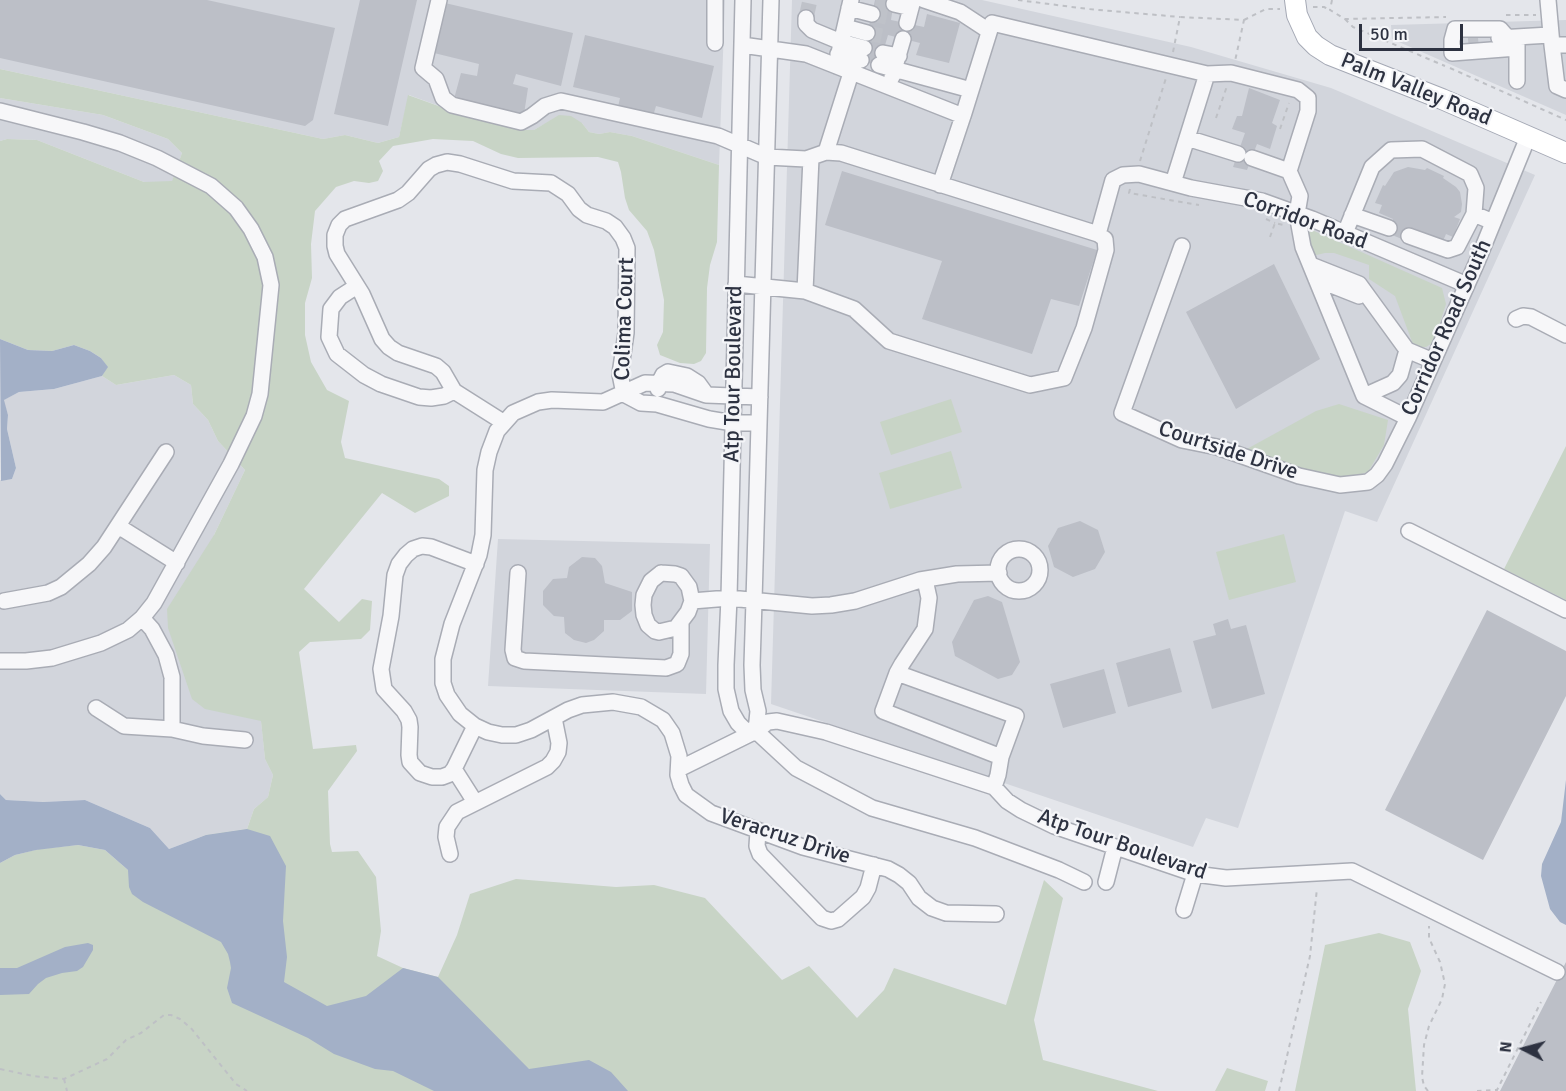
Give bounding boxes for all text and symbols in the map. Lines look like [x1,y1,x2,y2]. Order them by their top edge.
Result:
scale bar [1362,12,1466,50]
text: 50 m [1370,23,1408,45]
street label: Palm Valley Road [1337,48,1495,132]
street label: Corridor Road [1239,186,1371,256]
street label: Corridor Road South [1396,236,1498,420]
street label: Colima Court [610,257,640,381]
street label: Atp Tour Boulevard [719,285,749,463]
street label: Courtside Drive [1155,416,1301,486]
street label: Veracruz Drive [716,803,854,871]
street label: Atp Tour Boulevard [1034,804,1210,886]
north arrow [1494,1019,1554,1079]
text: N [1496,1041,1517,1054]

